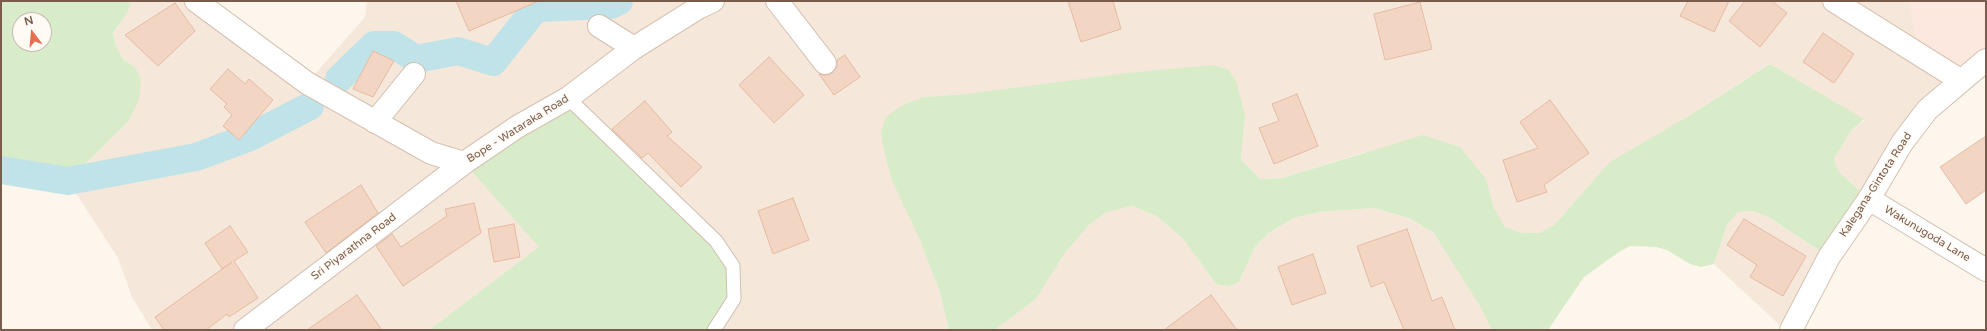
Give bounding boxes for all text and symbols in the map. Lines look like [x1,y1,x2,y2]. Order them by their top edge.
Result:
north arrow [12,12,52,52]
text: N [23,13,35,28]
street label: Bope - Wataraka Road [465,92,571,166]
street label: Kalegana-Gintota Road [1837,130,1915,240]
street label: Wakunugoda Lane [1882,203,1972,265]
street label: Sri Piyarathna Road [309,211,399,283]

